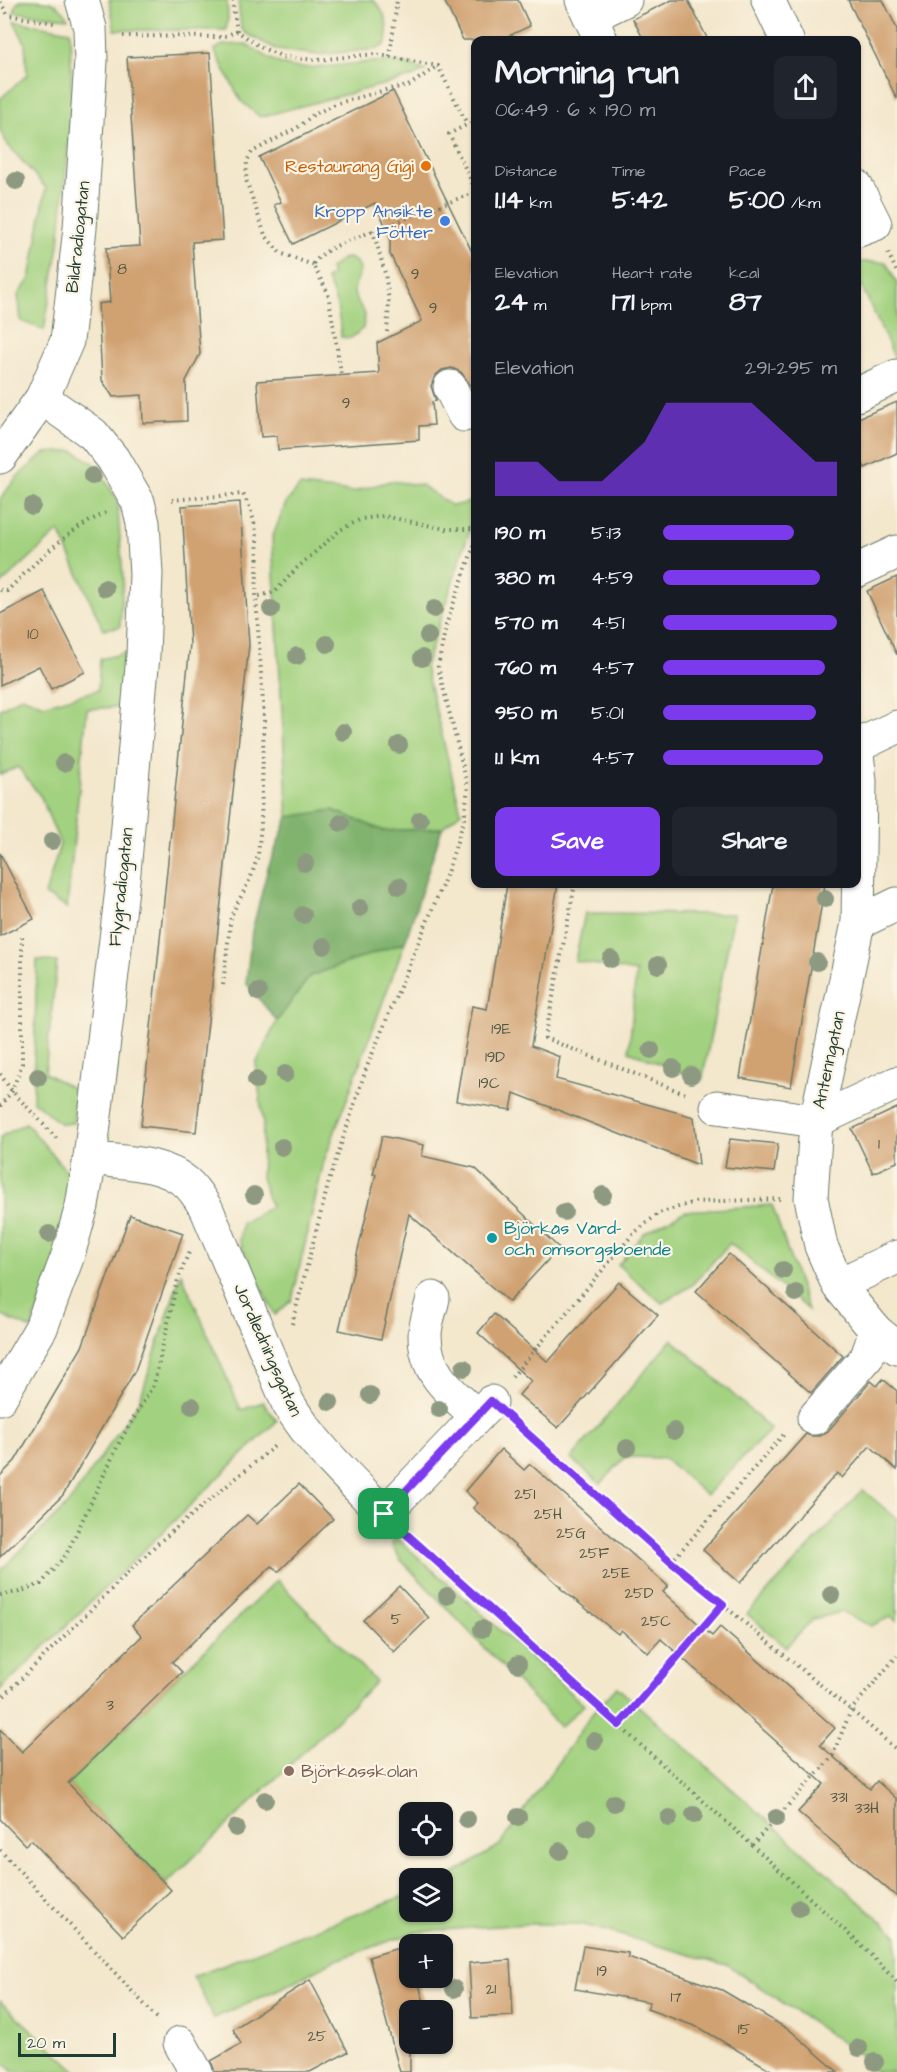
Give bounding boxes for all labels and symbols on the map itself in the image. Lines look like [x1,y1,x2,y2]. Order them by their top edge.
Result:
place label: Restaurang Gigi [285,154,414,180]
marker: Restaurang Gigi [419,159,433,173]
street label: Bildradiogatan [60,180,97,294]
place label: Kropp Ansikte Fötter [314,199,433,245]
marker: Kropp Ansikte Fötter [438,214,452,228]
house number: 8 [117,259,127,280]
house number: 9 [411,264,419,285]
house number: 9 [429,298,437,319]
house number: 9 [342,393,350,414]
house number: 10 [27,624,39,645]
street label: Flygradiogatan [102,826,141,948]
street label: Antenngatan [806,1009,853,1111]
house number: 19E [491,1019,511,1040]
house number: 19D [485,1047,505,1068]
house number: 19C [478,1073,500,1094]
house number: 1 [878,1134,880,1155]
place label: Björkås Vård- och omsorgsboende [504,1216,671,1263]
marker: Björkås Vård- och omsorgsboende [485,1231,499,1245]
street label: Jordledningsgatan [226,1279,309,1421]
house number: 25I [514,1484,536,1505]
pin [358,1488,409,1539]
house number: 25H [534,1504,562,1525]
house number: 25G [556,1523,586,1544]
house number: 25F [579,1543,609,1564]
house number: 25E [602,1563,630,1584]
house number: 25D [625,1583,654,1604]
house number: 5 [391,1609,402,1630]
house number: 25C [641,1611,671,1632]
house number: 3 [106,1695,114,1716]
place label: Björkåsskolan [301,1759,418,1784]
marker: Björkåsskolan [282,1764,296,1778]
house number: 33I [830,1787,848,1808]
house number: 33H [855,1798,879,1819]
house number: 19 [597,1961,607,1982]
house number: 21 [486,1979,496,2000]
house number: 17 [670,1987,682,2008]
house number: 15 [738,2019,751,2040]
house number: 25 [307,2026,327,2047]
scale bar [18,2030,116,2058]

